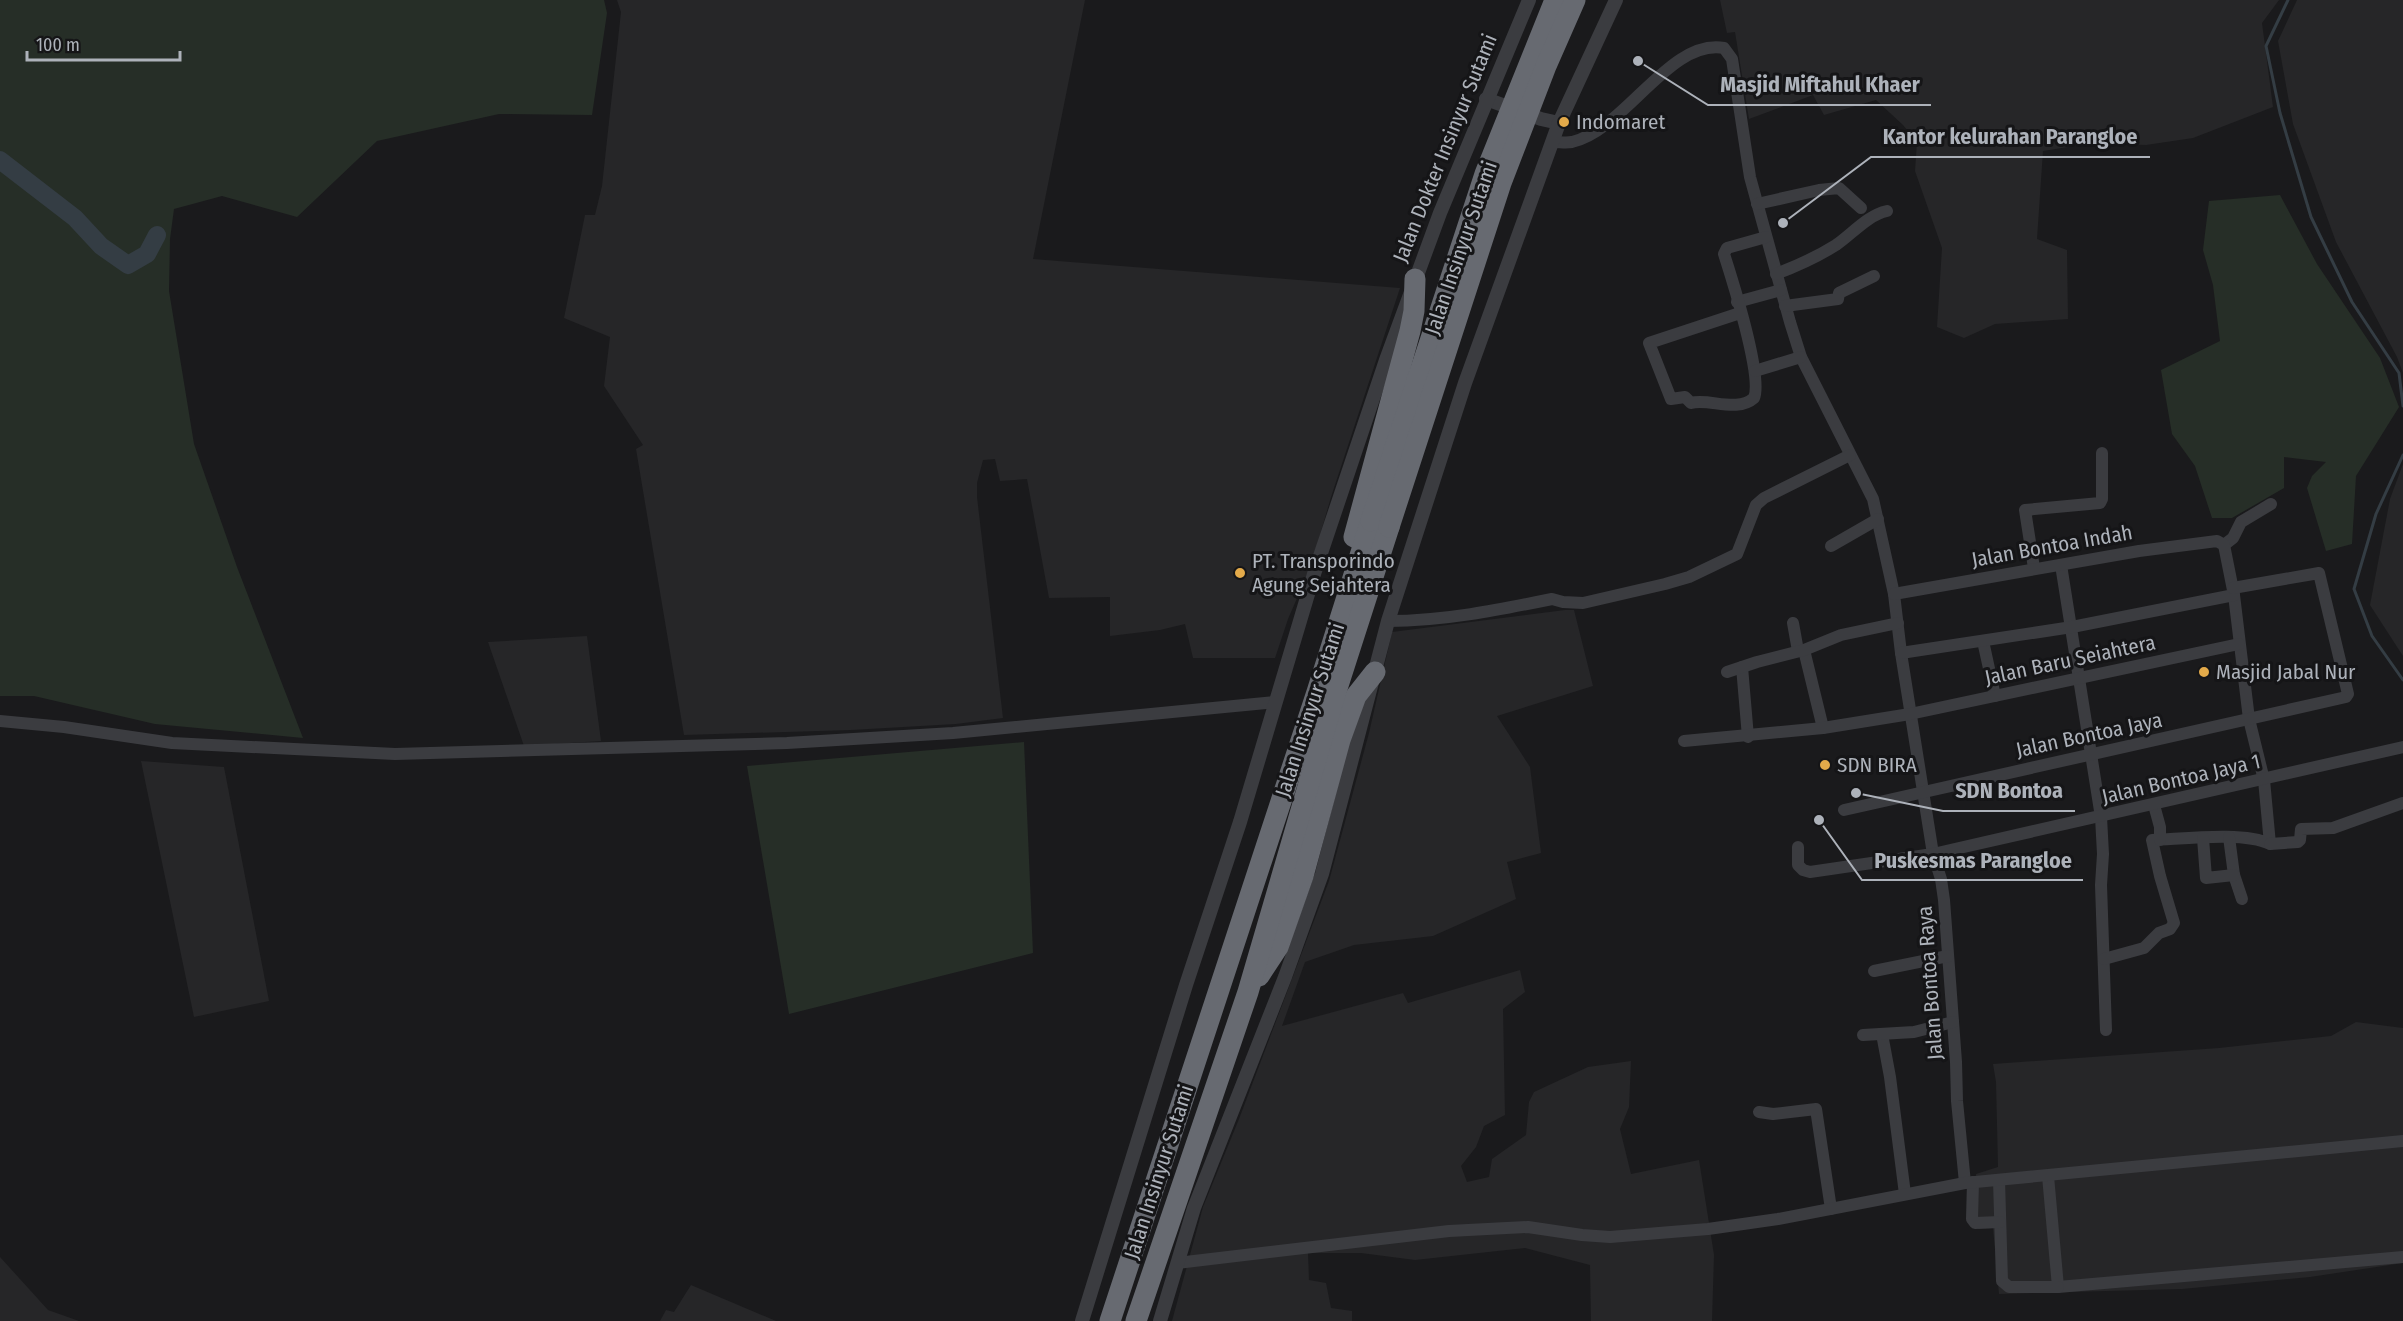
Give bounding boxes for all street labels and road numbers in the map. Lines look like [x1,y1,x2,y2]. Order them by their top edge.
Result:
street label: Jalan Dokter Insinyur Sutami [1387,30,1503,266]
street label: Jalan Insinyur Sutami [1419,158,1503,338]
street label: Jalan Bontoa Indah [1969,519,2135,573]
street label: Jalan Insinyur Sutami [1270,620,1350,800]
street label: Jalan Baru Seiahtera [1982,629,2158,691]
street label: Jalan Bontoa Jaya [2013,707,2165,763]
street label: Jalan Bontoa Jaya 1 [2099,748,2263,810]
street label: Jalan Bontoa Raya [1912,905,1948,1061]
street label: Jalan Insinyur Sutami [1119,1082,1199,1262]

